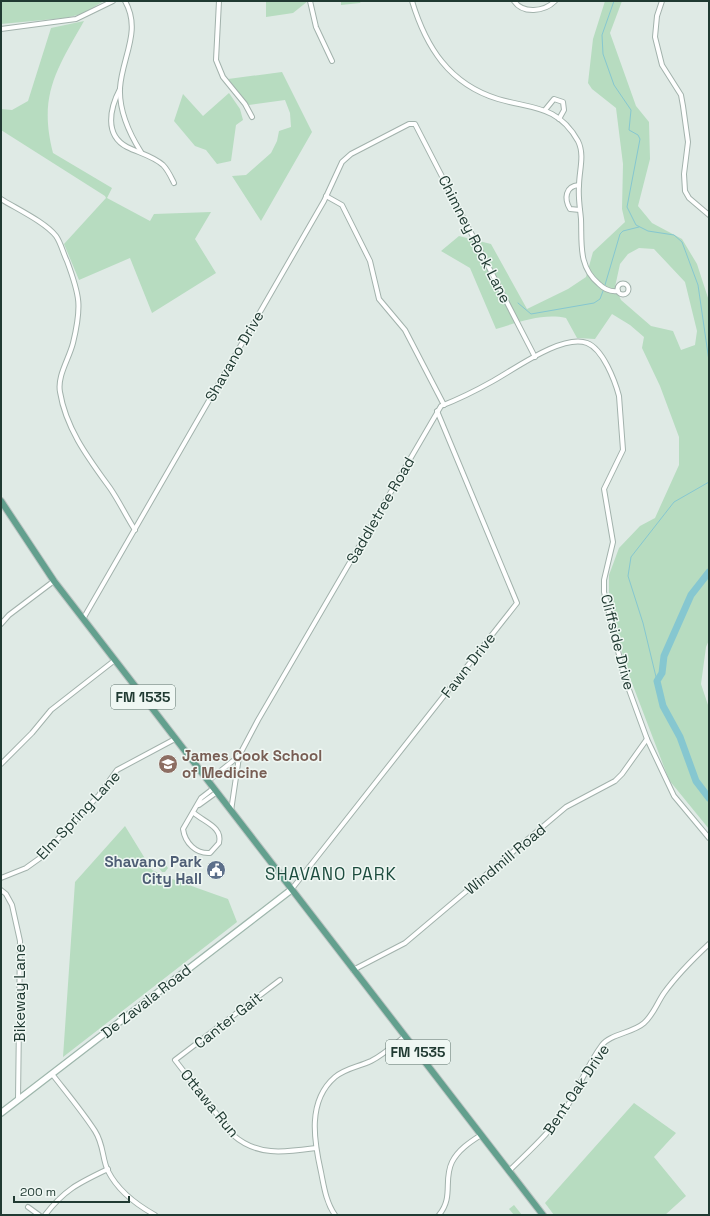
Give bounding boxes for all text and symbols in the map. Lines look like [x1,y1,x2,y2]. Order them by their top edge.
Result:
street label: Chimney Rock Lane [435,172,516,306]
street label: Shavano Drive [200,307,268,405]
street label: Saddletree Road [342,453,418,567]
street label: Cliffside Drive [597,592,639,692]
street label: Fawn Drive [437,629,499,701]
road number: FM 1535 [111,685,175,709]
place label: James Cook School of Medicine [182,746,322,782]
school or university icon: James Cook School of Medicine [157,753,179,775]
street label: Elm Spring Lane [32,767,124,863]
street label: Windmill Road [460,819,550,899]
place label: Shavano Park City Hall [104,852,203,888]
public building icon: Shavano Park City Hall [205,859,227,881]
district label: SHAVANO PARK [265,863,397,885]
street label: Bikeway Lane [10,944,29,1042]
street label: De Zavala Road [97,960,195,1042]
street label: Canter Gait [190,987,266,1053]
road number: FM 1535 [386,1040,450,1064]
street label: Bent Oak Drive [539,1040,613,1138]
street label: Ottawa Run [177,1065,243,1141]
scale bar [14,1178,129,1204]
text: 200 m [20,1184,56,1200]

